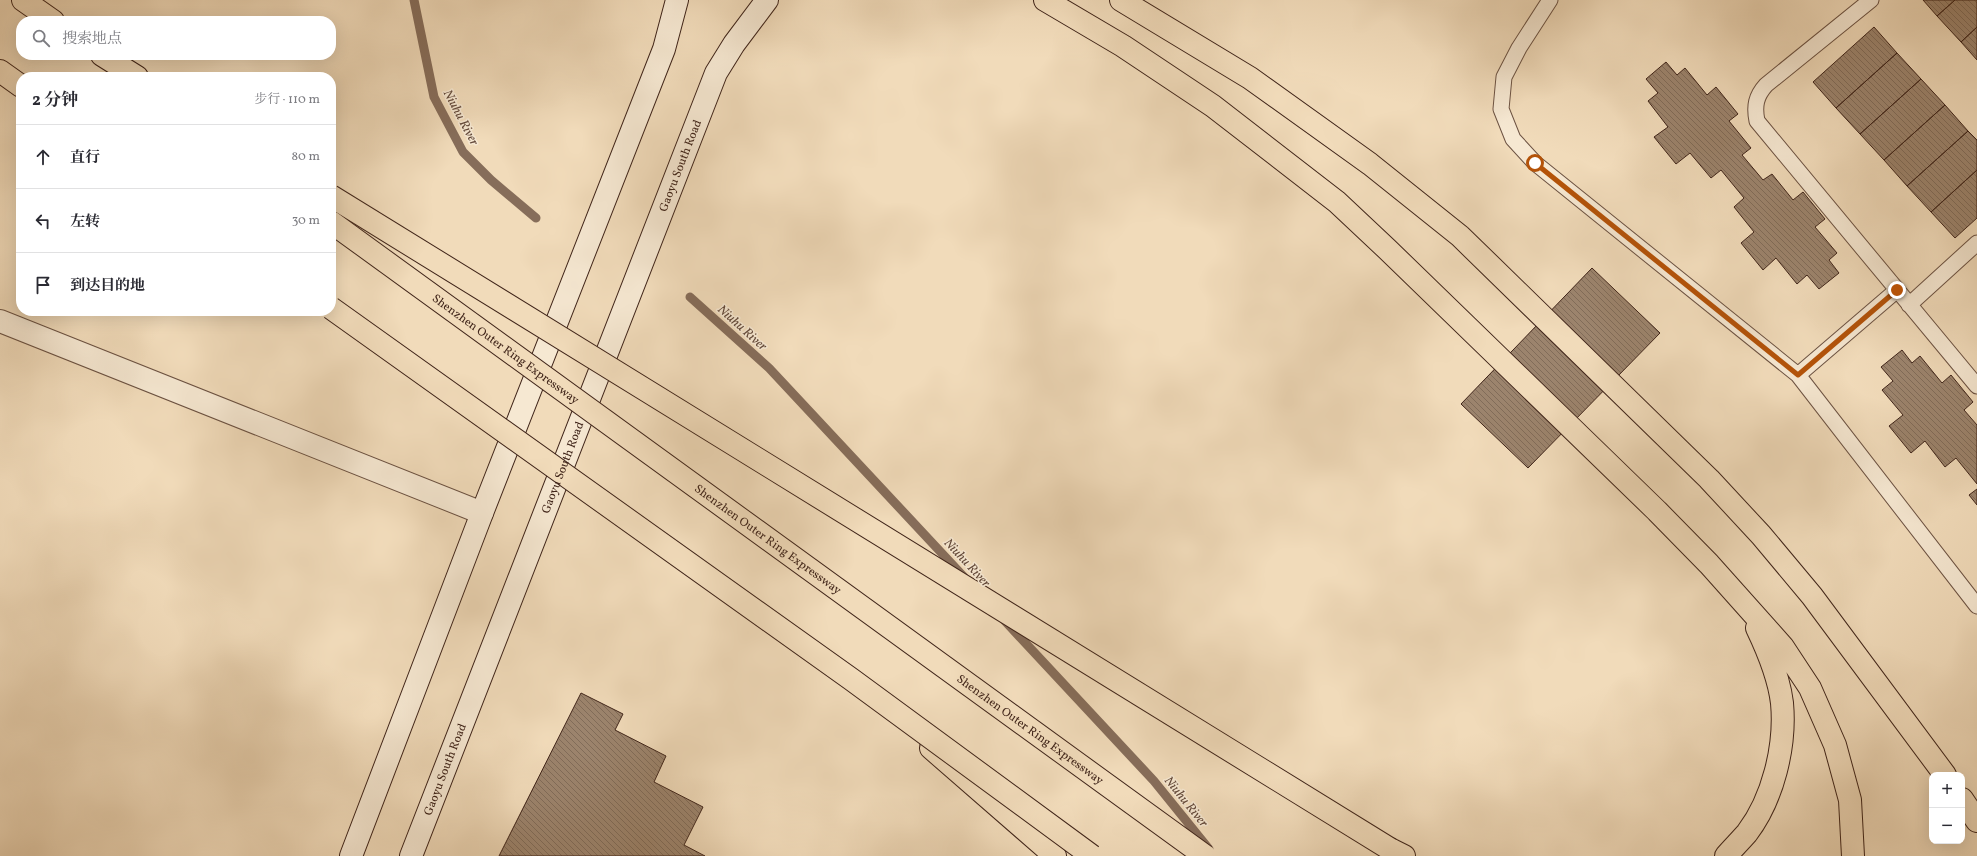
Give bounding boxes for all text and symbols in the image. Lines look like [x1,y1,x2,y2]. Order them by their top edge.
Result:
search box [16,16,336,60]
icon: search [30,27,52,49]
text: 搜索地点 [62,29,122,50]
water label: Niuhu River [438,87,483,149]
text: 2 分钟 [32,89,78,112]
text: 步行 · 110 m [254,91,320,109]
street label: Gaoyu South Road [656,117,706,214]
icon: ahead [32,146,54,168]
text: 直行 [70,148,100,169]
text: 80 m [291,148,320,166]
route start [1526,154,1544,172]
icon: left [32,210,54,232]
text: 左转 [70,212,100,233]
text: 30 m [292,212,320,230]
icon: arrive [32,274,54,296]
text: 到达目的地 [70,276,145,297]
route end [1888,281,1906,299]
street label: Shenzhen Outer Ring Expressway [428,291,582,409]
water label: Niuhu River [713,301,770,356]
street label: Gaoyu South Road [538,419,589,516]
street label: Shenzhen Outer Ring Expressway [691,481,845,599]
water label: Niuhu River [939,535,994,592]
street label: Shenzhen Outer Ring Expressway [953,671,1107,789]
street label: Gaoyu South Road [421,721,471,818]
map controls [1929,772,1965,844]
button: + [1929,772,1965,808]
water label: Niuhu River [1159,773,1212,832]
button: − [1929,808,1965,844]

